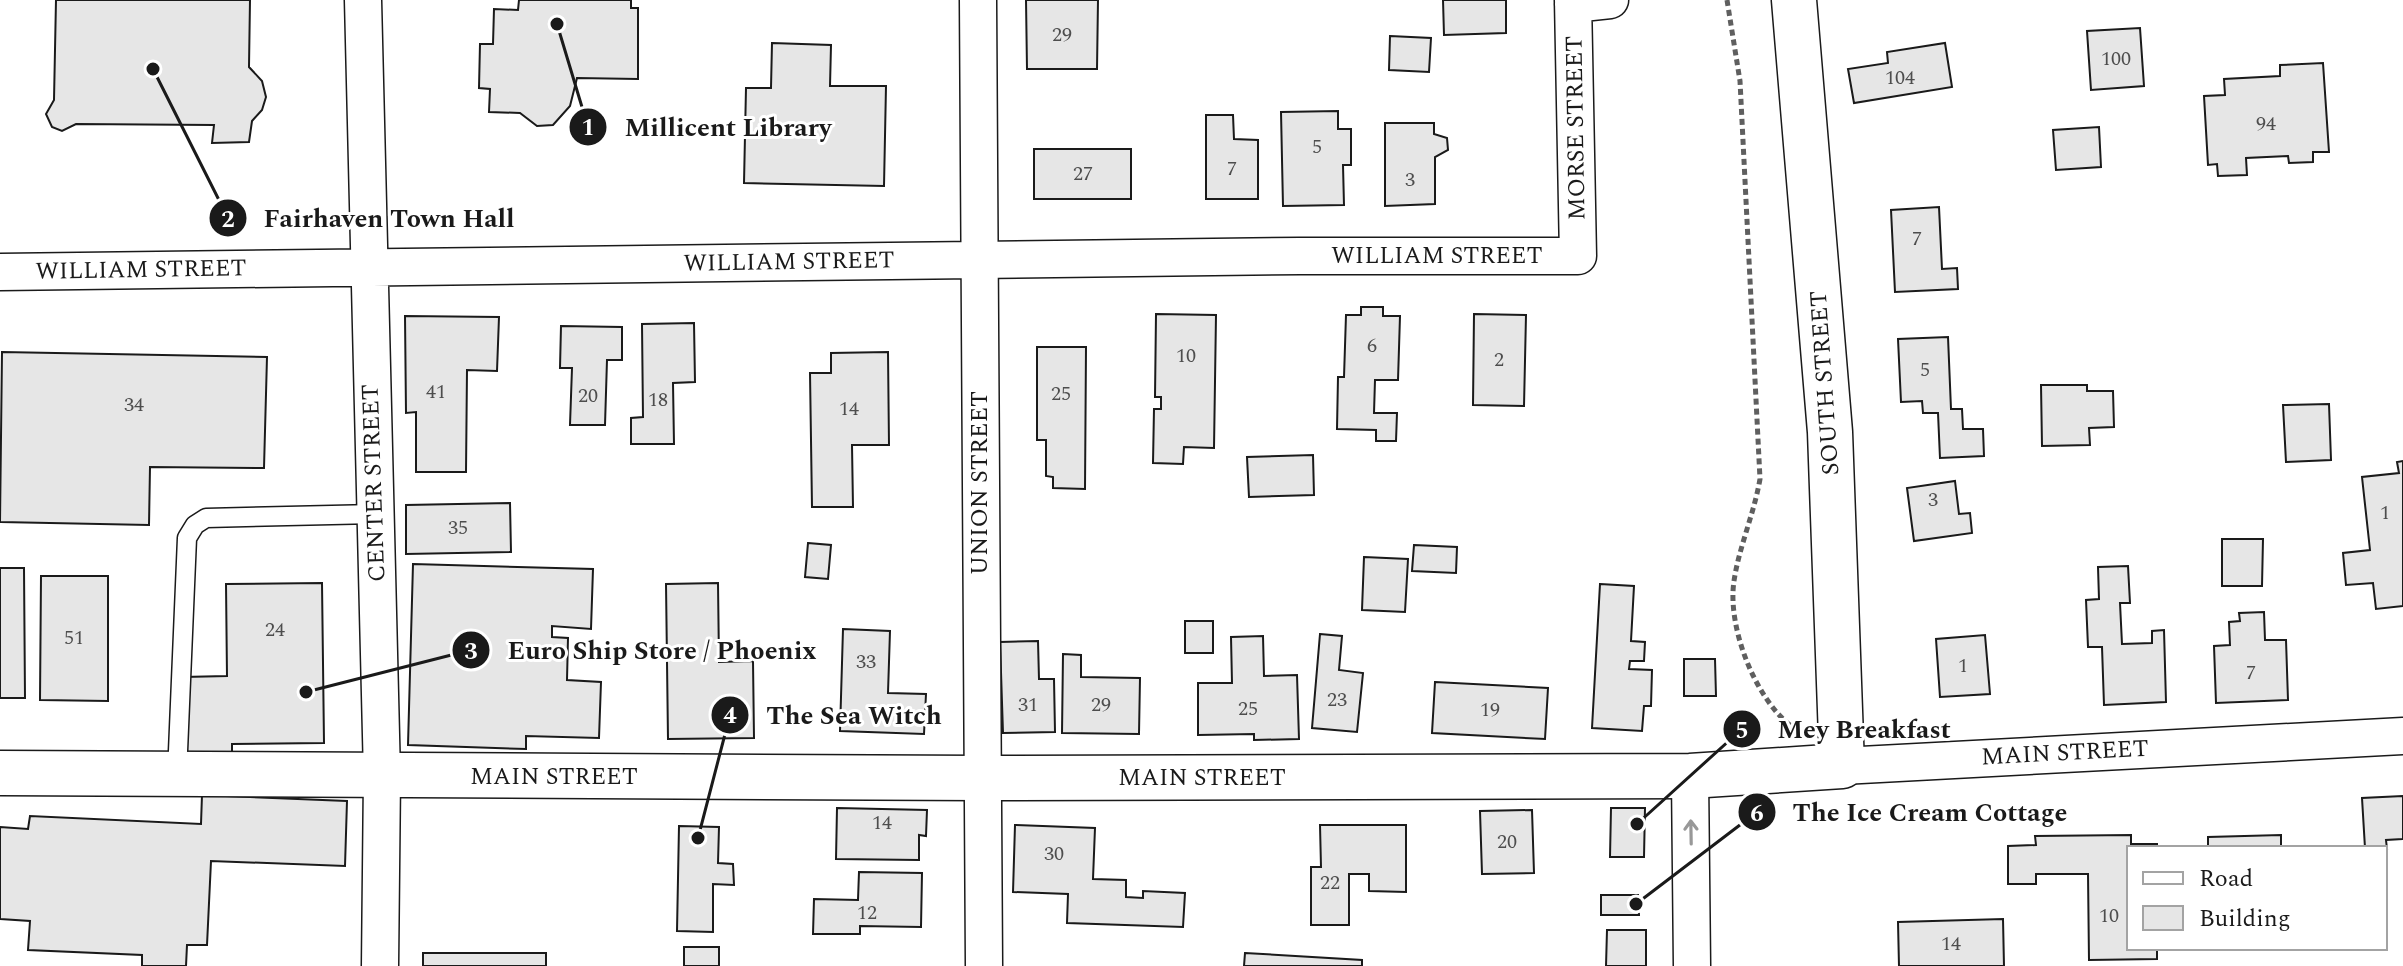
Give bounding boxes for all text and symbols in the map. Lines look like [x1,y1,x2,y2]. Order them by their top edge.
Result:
house number: 29 [1052,20,1072,50]
street label: MORSE STREET [1556,35,1596,221]
house number: 100 [2101,44,2131,74]
house number: 104 [1885,63,1915,93]
callout: Millicent Library [568,102,847,152]
text: Millicent Library [624,108,833,148]
house number: 94 [2256,109,2276,139]
text: 1 [581,110,595,146]
house number: 5 [1312,132,1322,162]
house number: 7 [1227,154,1237,184]
house number: 27 [1073,159,1093,189]
house number: 3 [1405,165,1415,195]
callout: Fairhaven Town Hall [208,193,531,243]
text: Fairhaven Town Hall [264,199,514,239]
text: 2 [221,202,235,238]
house number: 7 [1912,224,1922,254]
street label: WILLIAM STREET [1331,238,1543,274]
street label: WILLIAM STREET [683,242,895,282]
street label: WILLIAM STREET [35,250,247,290]
street label: SOUTH STREET [1801,289,1849,477]
house number: 6 [1367,331,1377,361]
house number: 10 [1176,341,1196,371]
house number: 2 [1494,345,1504,375]
house number: 5 [1920,355,1930,385]
house number: 41 [426,377,446,407]
house number: 25 [1051,379,1071,409]
house number: 20 [578,381,598,411]
street label: CENTER STREET [353,383,395,583]
house number: 18 [648,385,668,415]
house number: 34 [124,390,144,420]
street label: UNION STREET [962,391,998,575]
house number: 14 [839,394,859,424]
house number: 3 [1928,485,1938,515]
house number: 1 [2380,498,2390,528]
house number: 35 [448,513,468,543]
house number: 24 [265,615,285,645]
house number: 51 [64,623,84,653]
callout: Euro Ship Store / Phoenix [451,625,832,675]
text: Euro Ship Store / Phoenix [508,631,816,671]
text: 3 [464,634,478,670]
house number: 33 [856,647,876,677]
house number: 1 [1958,651,1968,681]
house number: 7 [2246,658,2256,688]
house number: 23 [1327,685,1347,715]
callout: The Sea Witch [710,690,958,740]
house number: 31 [1018,690,1038,720]
house number: 29 [1091,690,1111,720]
house number: 25 [1238,694,1258,724]
house number: 19 [1480,695,1500,725]
text: The Sea Witch [766,696,942,736]
text: 4 [723,698,737,734]
callout: Mey Breakfast [1722,704,1967,754]
text: Mey Breakfast [1777,710,1951,750]
text: 5 [1735,713,1749,749]
street label: MAIN STREET [1980,731,2150,775]
street label: MAIN STREET [470,759,638,795]
street label: MAIN STREET [1118,760,1286,796]
callout: The Ice Cream Cottage [1737,787,2084,837]
text: The Ice Cream Cottage [1792,793,2068,833]
text: 6 [1750,796,1764,832]
house number: 14 [872,808,892,838]
one-way arrow [1683,819,1698,846]
house number: 20 [1497,827,1517,857]
house number: 30 [1044,839,1064,869]
legend [2127,846,2387,950]
text: Road [2199,861,2253,897]
house number: 22 [1320,868,1340,898]
house number: 12 [857,898,877,928]
house number: 10 [2099,901,2119,931]
text: Building [2199,901,2291,937]
house number: 14 [1941,929,1961,959]

